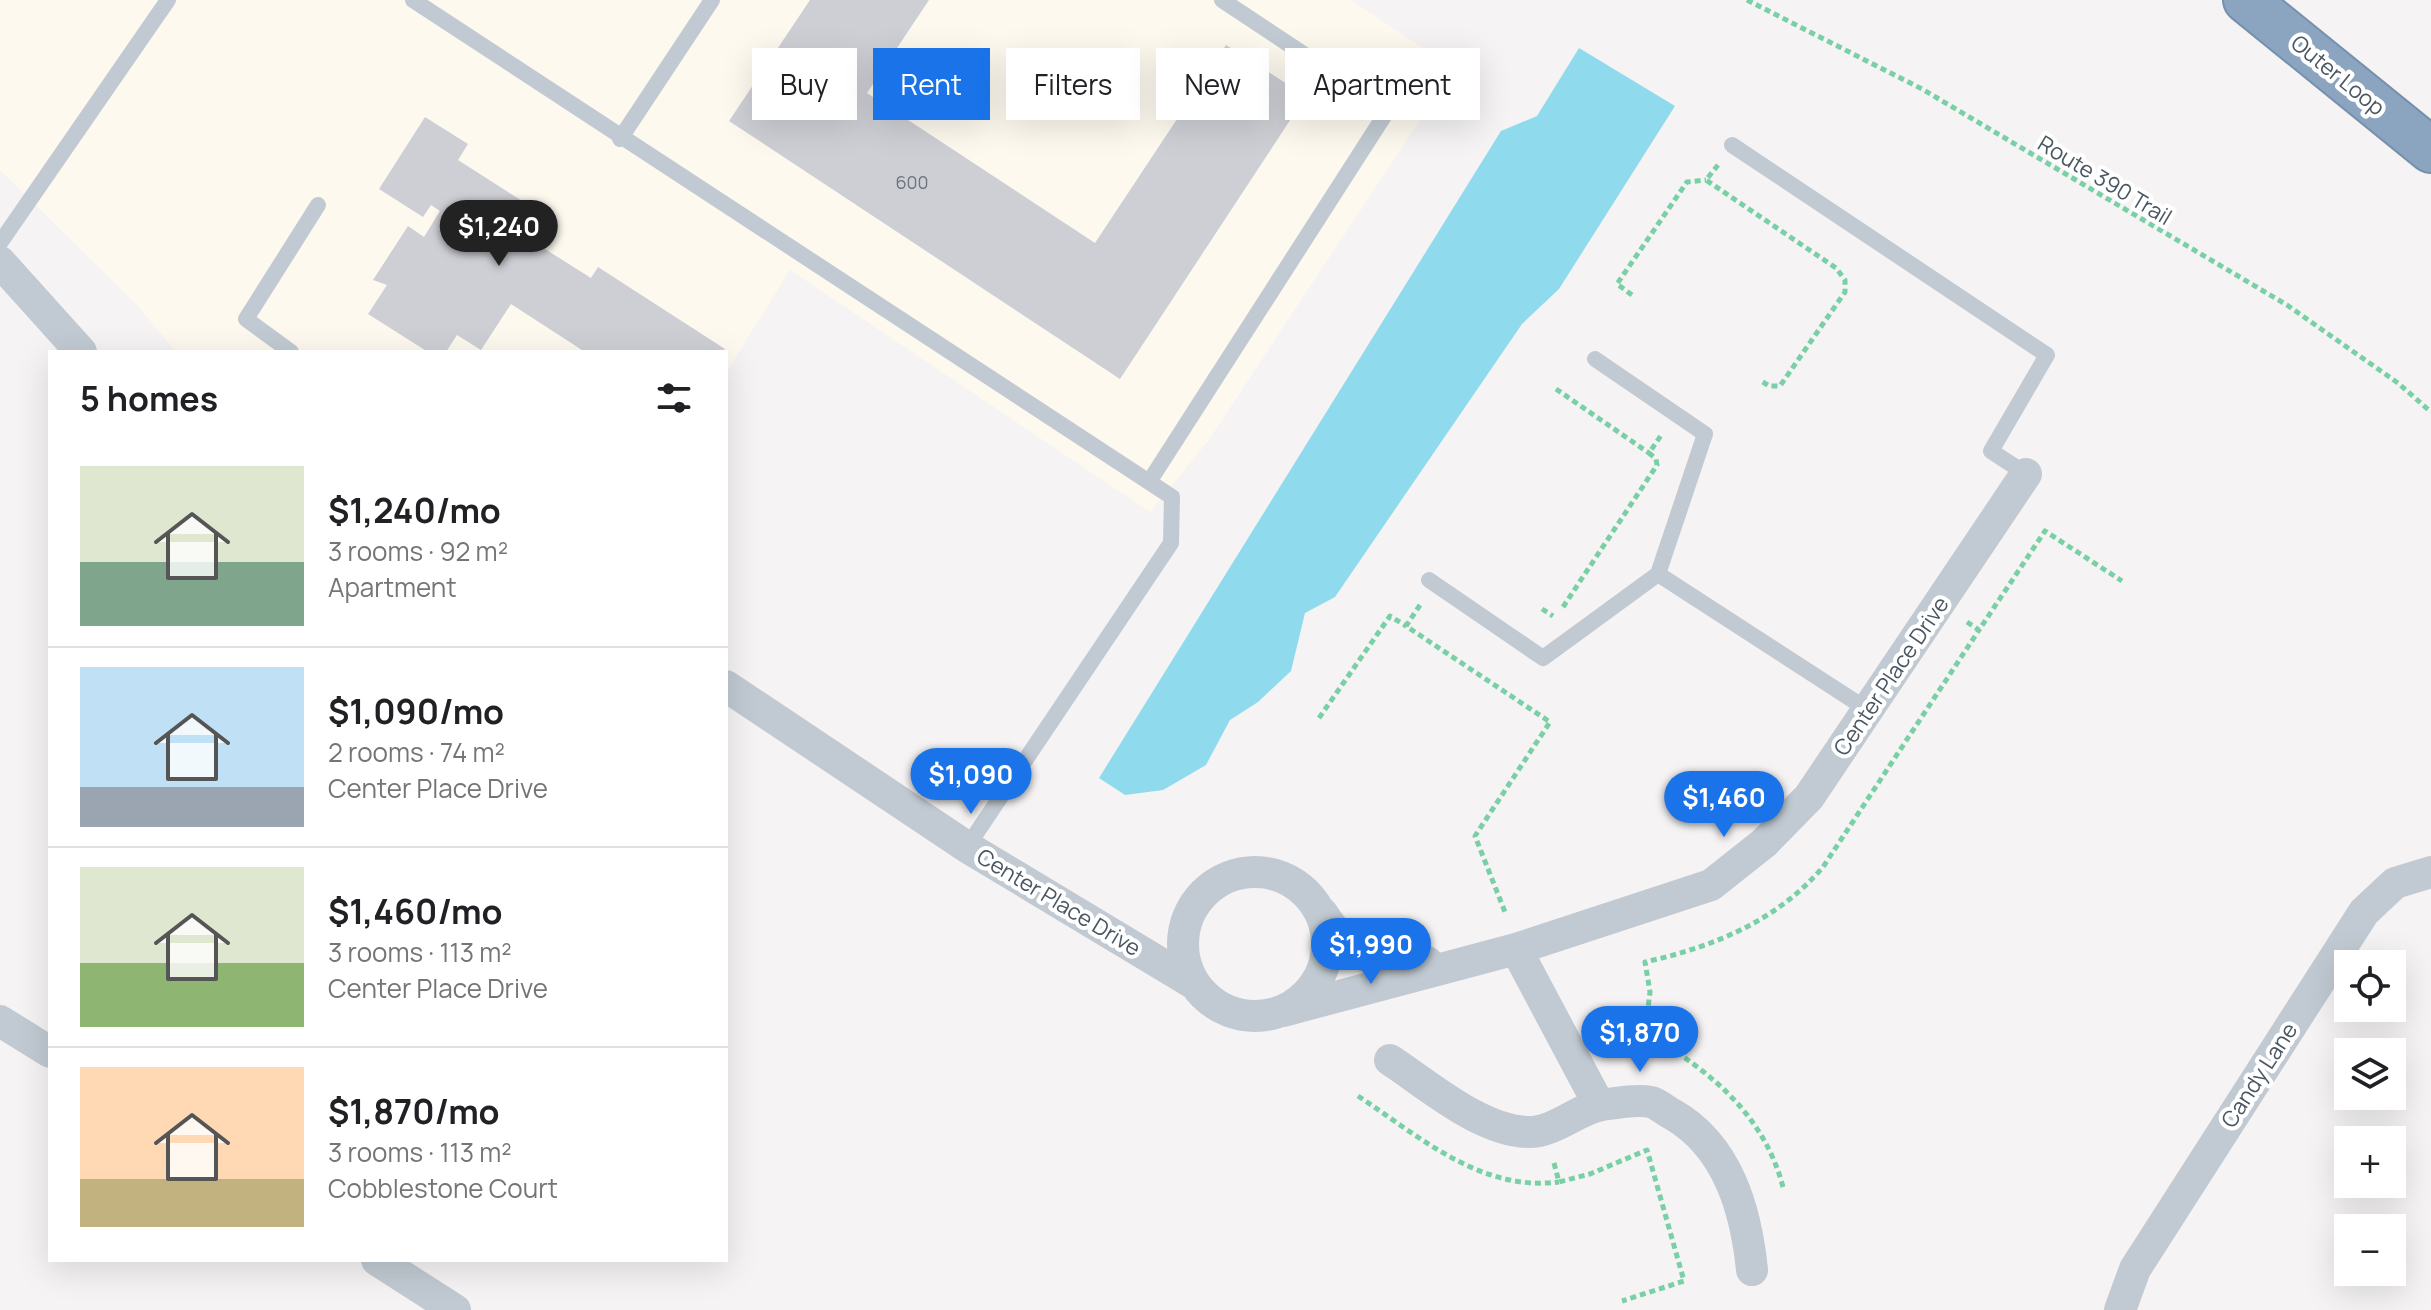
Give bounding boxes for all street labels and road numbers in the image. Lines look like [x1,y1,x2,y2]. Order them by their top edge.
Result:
street label: Outer Loop [2285,28,2391,122]
street label: Route 390 Trail [2032,128,2178,232]
street label: Center Place Drive [1827,590,1956,762]
street label: Center Place Drive [972,841,1147,963]
street label: Candy Lane [2214,1017,2304,1133]

